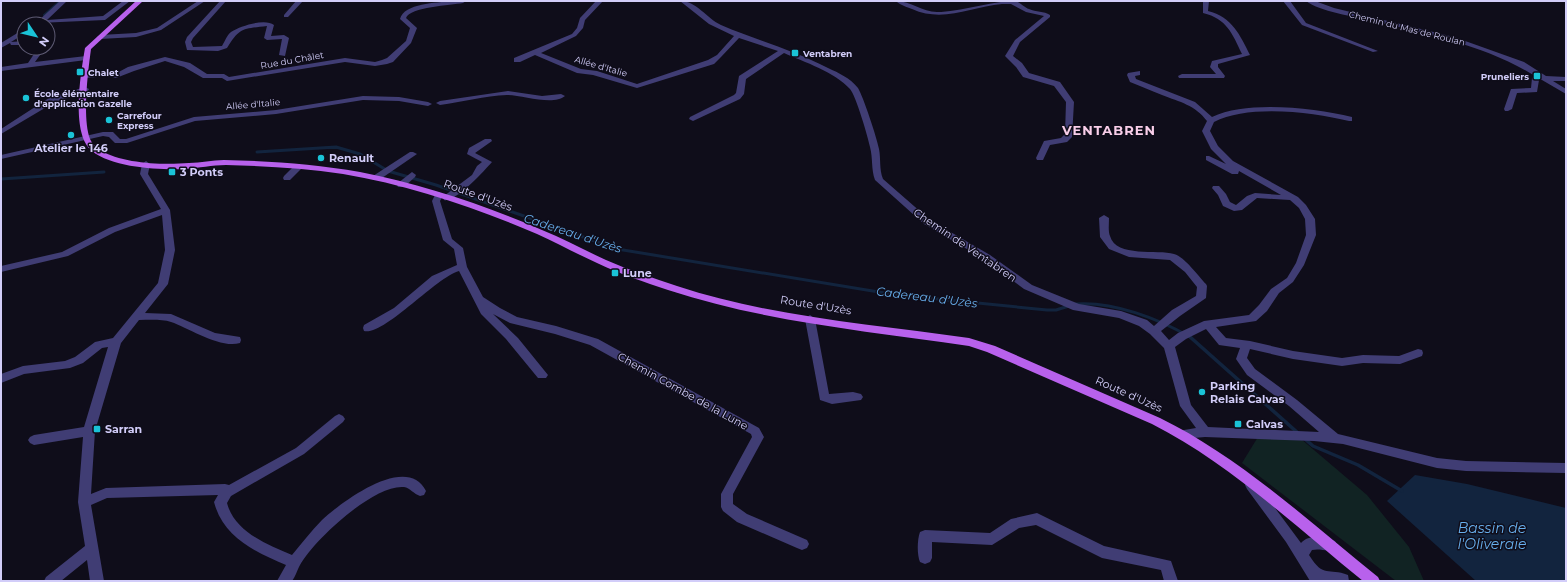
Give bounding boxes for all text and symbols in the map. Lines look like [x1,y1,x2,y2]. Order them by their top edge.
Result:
street label: Chemin du Mas de Roulan [1348,8,1466,48]
north arrow [16,16,56,56]
text: N [36,34,52,49]
marker: Ventabren [790,48,800,58]
place label: Ventabren [802,48,852,59]
street label: Rue du Châlet [259,49,325,71]
street label: Allée d'Italie [573,53,629,79]
marker: Chalet [75,67,85,77]
place label: Chalet [88,67,119,78]
place label: Pruneliers [1481,71,1529,82]
marker: Pruneliers [1532,71,1542,81]
place label: École élémentaire d'application Gazelle [34,88,132,109]
marker: École élémentaire d'application Gazelle [21,93,31,103]
street label: Allée d'Italie [226,96,281,112]
place label: Carrefour Express [117,110,162,131]
marker: Carrefour Express [104,115,114,125]
district label: VENTABREN [1061,122,1156,138]
marker: Atelier le 146 [66,130,76,140]
place label: Atelier le 146 [33,141,108,155]
place label: Renault [329,151,374,165]
marker: Renault [316,153,326,163]
place label: 3 Ponts [179,165,223,179]
marker: 3 Ponts [167,167,177,177]
street label: Route d'Uzès [442,176,515,214]
street label: Chemin de Ventabren [911,205,1019,285]
water label: Cadereau d'Uzès [522,210,624,256]
place label: Lune [623,266,652,280]
marker: Lune [610,268,620,278]
water label: Cadereau d'Uzès [875,283,979,311]
street label: Route d'Uzès [779,292,853,318]
street label: Chemin Combe de la Lune [615,349,751,433]
street label: Route d'Uzès [1093,373,1165,415]
place label: Parking Relais Calvas [1210,379,1285,406]
marker: Parking Relais Calvas [1197,387,1207,397]
place label: Calvas [1246,417,1283,431]
marker: Calvas [1233,419,1243,429]
place label: Sarran [105,422,142,436]
marker: Sarran [92,424,102,434]
water label: Bassin de l'Oliveraie [1458,519,1526,553]

